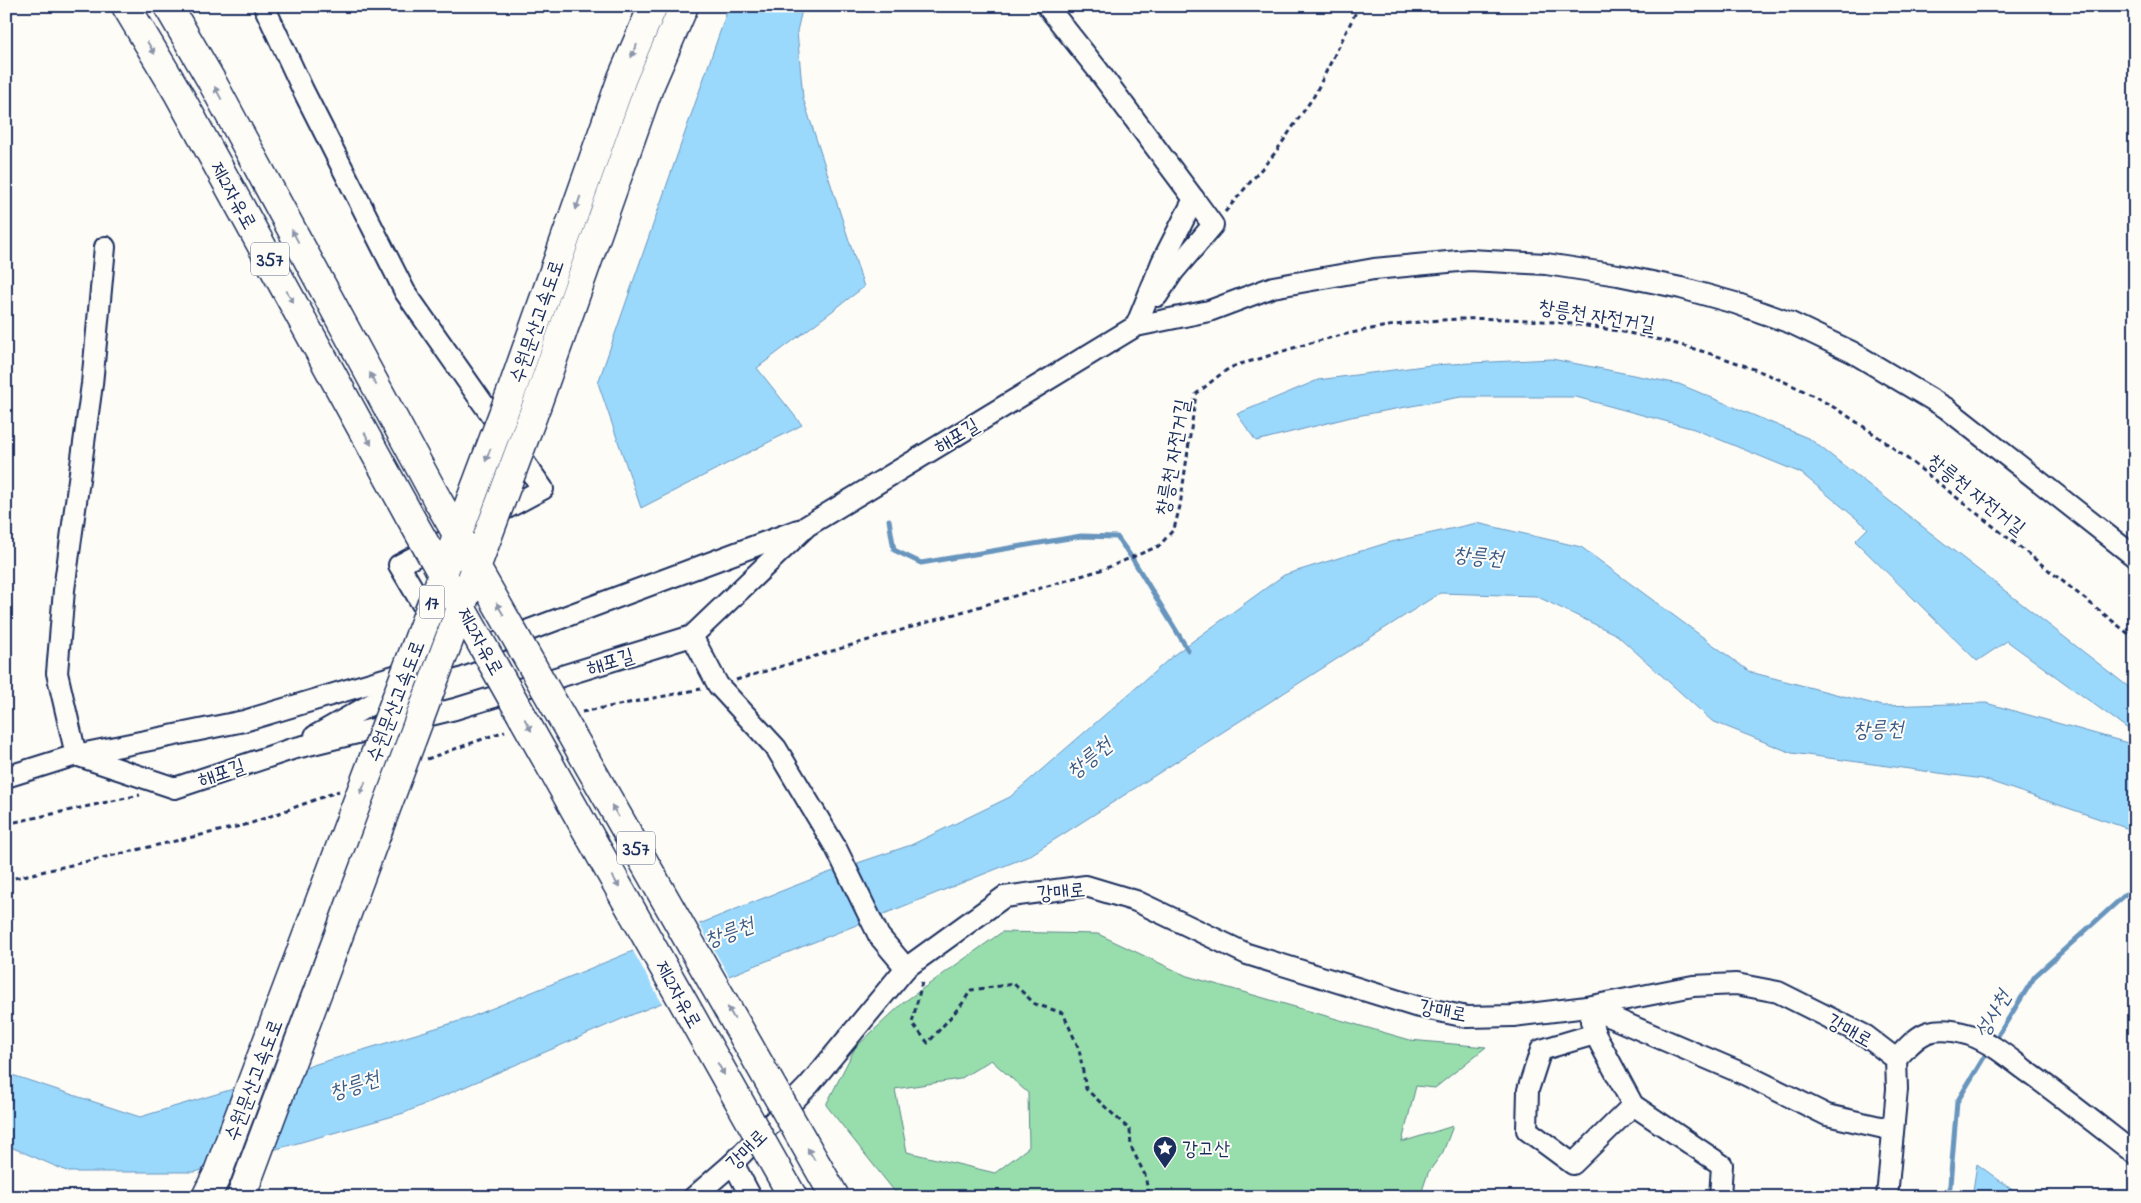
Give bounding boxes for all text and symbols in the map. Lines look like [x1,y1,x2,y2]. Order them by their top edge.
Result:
one-way arrow [147,41,156,55]
one-way arrow [629,44,637,58]
one-way arrow [214,86,222,101]
street label: 제2자유로 [201,157,263,236]
one-way arrow [574,196,581,211]
one-way arrow [291,230,300,243]
road number: 357 [251,242,289,276]
street label: 수원문산고속도로 [504,256,573,387]
one-way arrow [286,290,294,304]
street label: 창릉천 자전거길 [1536,294,1657,341]
one-way arrow [368,373,377,386]
street label: 창릉천 자전거길 [1150,397,1199,518]
street label: 해포길 [929,412,985,462]
one-way arrow [364,432,372,447]
one-way arrow [484,448,491,463]
street label: 창릉천 자전거길 [1920,448,2031,544]
water label: 창릉천 [1451,541,1506,575]
road number: 17 [420,586,444,618]
one-way arrow [496,602,504,617]
street label: 제2자유로 [448,603,510,682]
street label: 수원문산고속도로 [361,637,434,767]
street label: 해포길 [583,642,638,684]
water label: 창릉천 [1852,715,1906,747]
one-way arrow [523,718,532,731]
water label: 창릉천 [1061,731,1121,787]
street label: 해포길 [194,753,249,796]
one-way arrow [359,780,366,795]
one-way arrow [611,805,620,818]
road number: 357 [617,831,655,864]
one-way arrow [612,874,620,889]
street label: 강매로 [1036,877,1087,910]
water label: 창릉천 [701,910,761,957]
street label: 제2자유로 [646,956,708,1035]
water label: 성사천 [1968,984,2021,1044]
street label: 강매로 [1416,994,1469,1031]
one-way arrow [726,1007,735,1020]
street label: 강매로 [1821,1008,1877,1057]
street label: 수원문산고속도로 [219,1016,292,1146]
one-way arrow [717,1062,726,1076]
water label: 창릉천 [326,1064,385,1109]
street label: 강매로 [720,1123,775,1178]
place icon: 강고산 [1152,1135,1178,1169]
place label: 강고산 [1182,1136,1230,1165]
one-way arrow [807,1147,815,1162]

